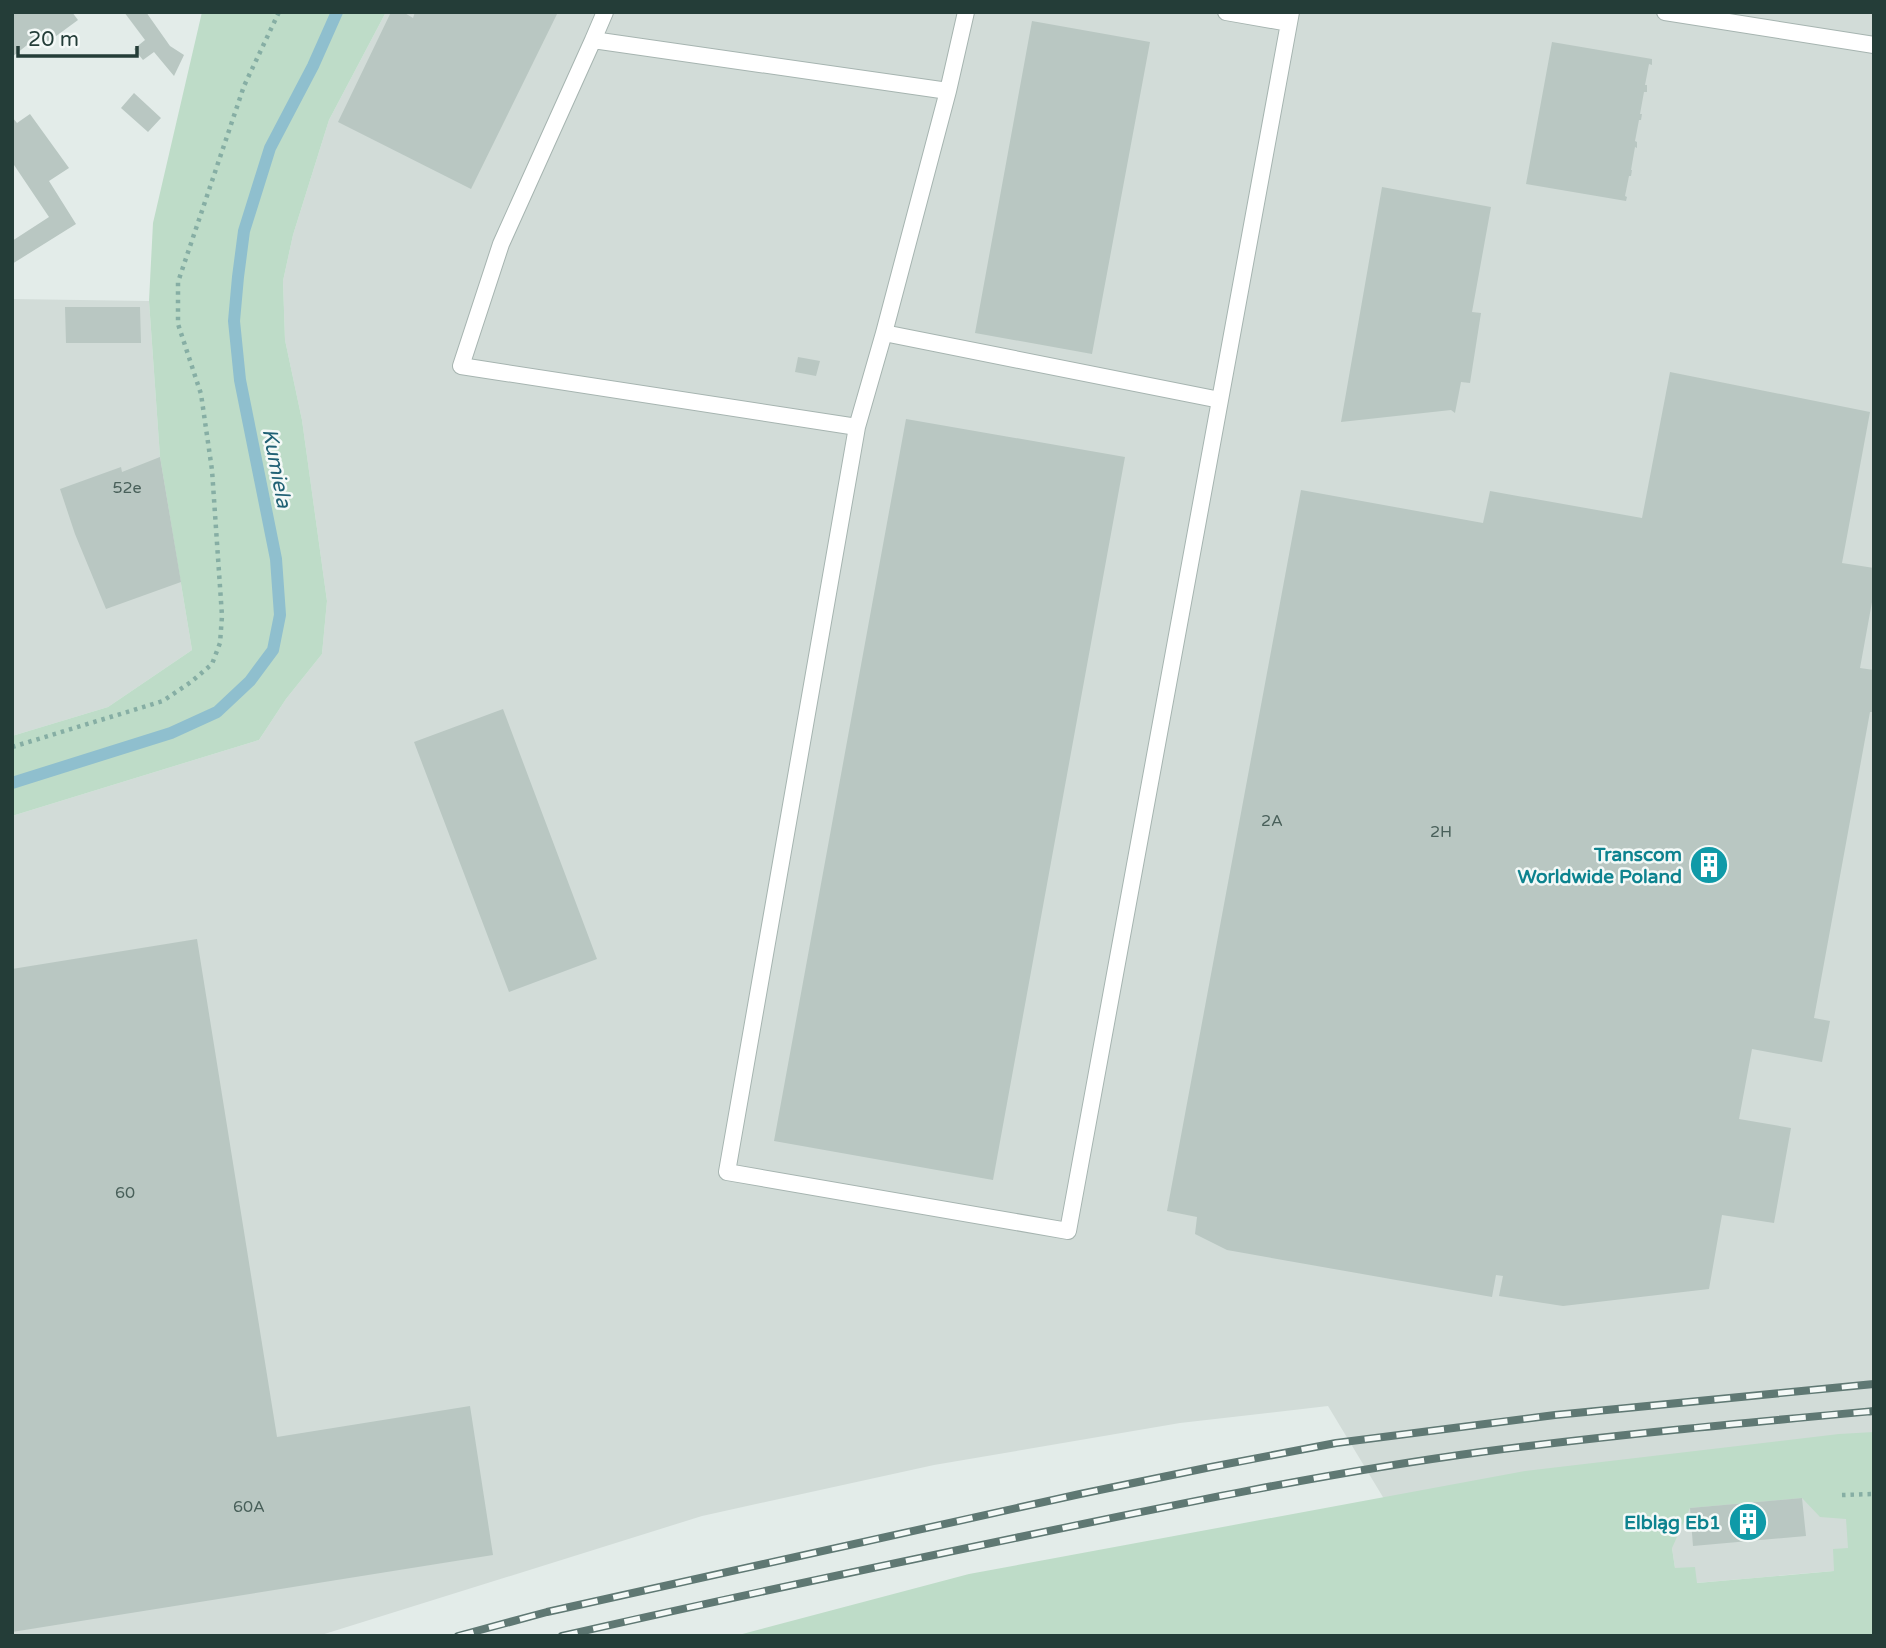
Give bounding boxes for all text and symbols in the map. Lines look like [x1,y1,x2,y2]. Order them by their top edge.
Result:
scale bar [18,14,136,58]
text: 20 m [28,27,79,52]
water label: Kumiela [257,426,297,511]
house number: 52e [112,478,142,498]
house number: 2A [1261,811,1283,831]
house number: 2H [1430,822,1452,842]
place label: Transcom Worldwide Poland [1518,844,1682,888]
building icon: Transcom Worldwide Poland [1688,844,1730,886]
house number: 60 [115,1183,135,1203]
house number: 60A [233,1497,265,1517]
building icon: Elbląg Eb1 [1727,1501,1769,1543]
place label: Elbląg Eb1 [1624,1512,1721,1535]

